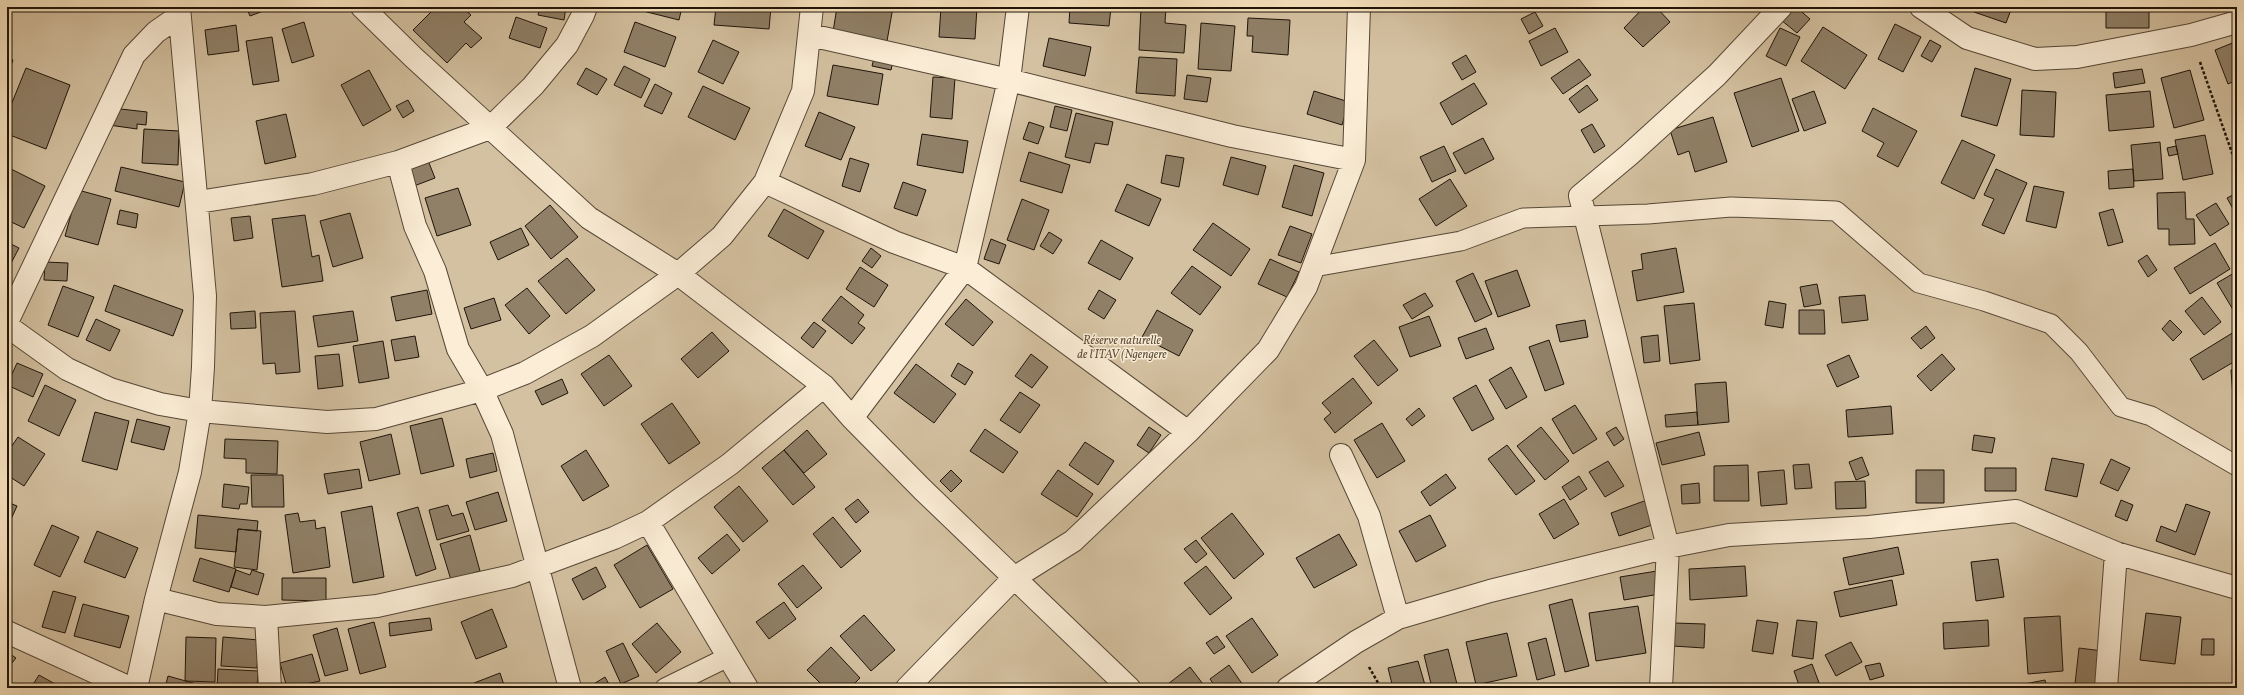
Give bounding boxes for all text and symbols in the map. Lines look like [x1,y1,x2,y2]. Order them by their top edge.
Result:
park label: Réserve naturelle de l'ITAV (Ngengere [1077,333,1167,363]

